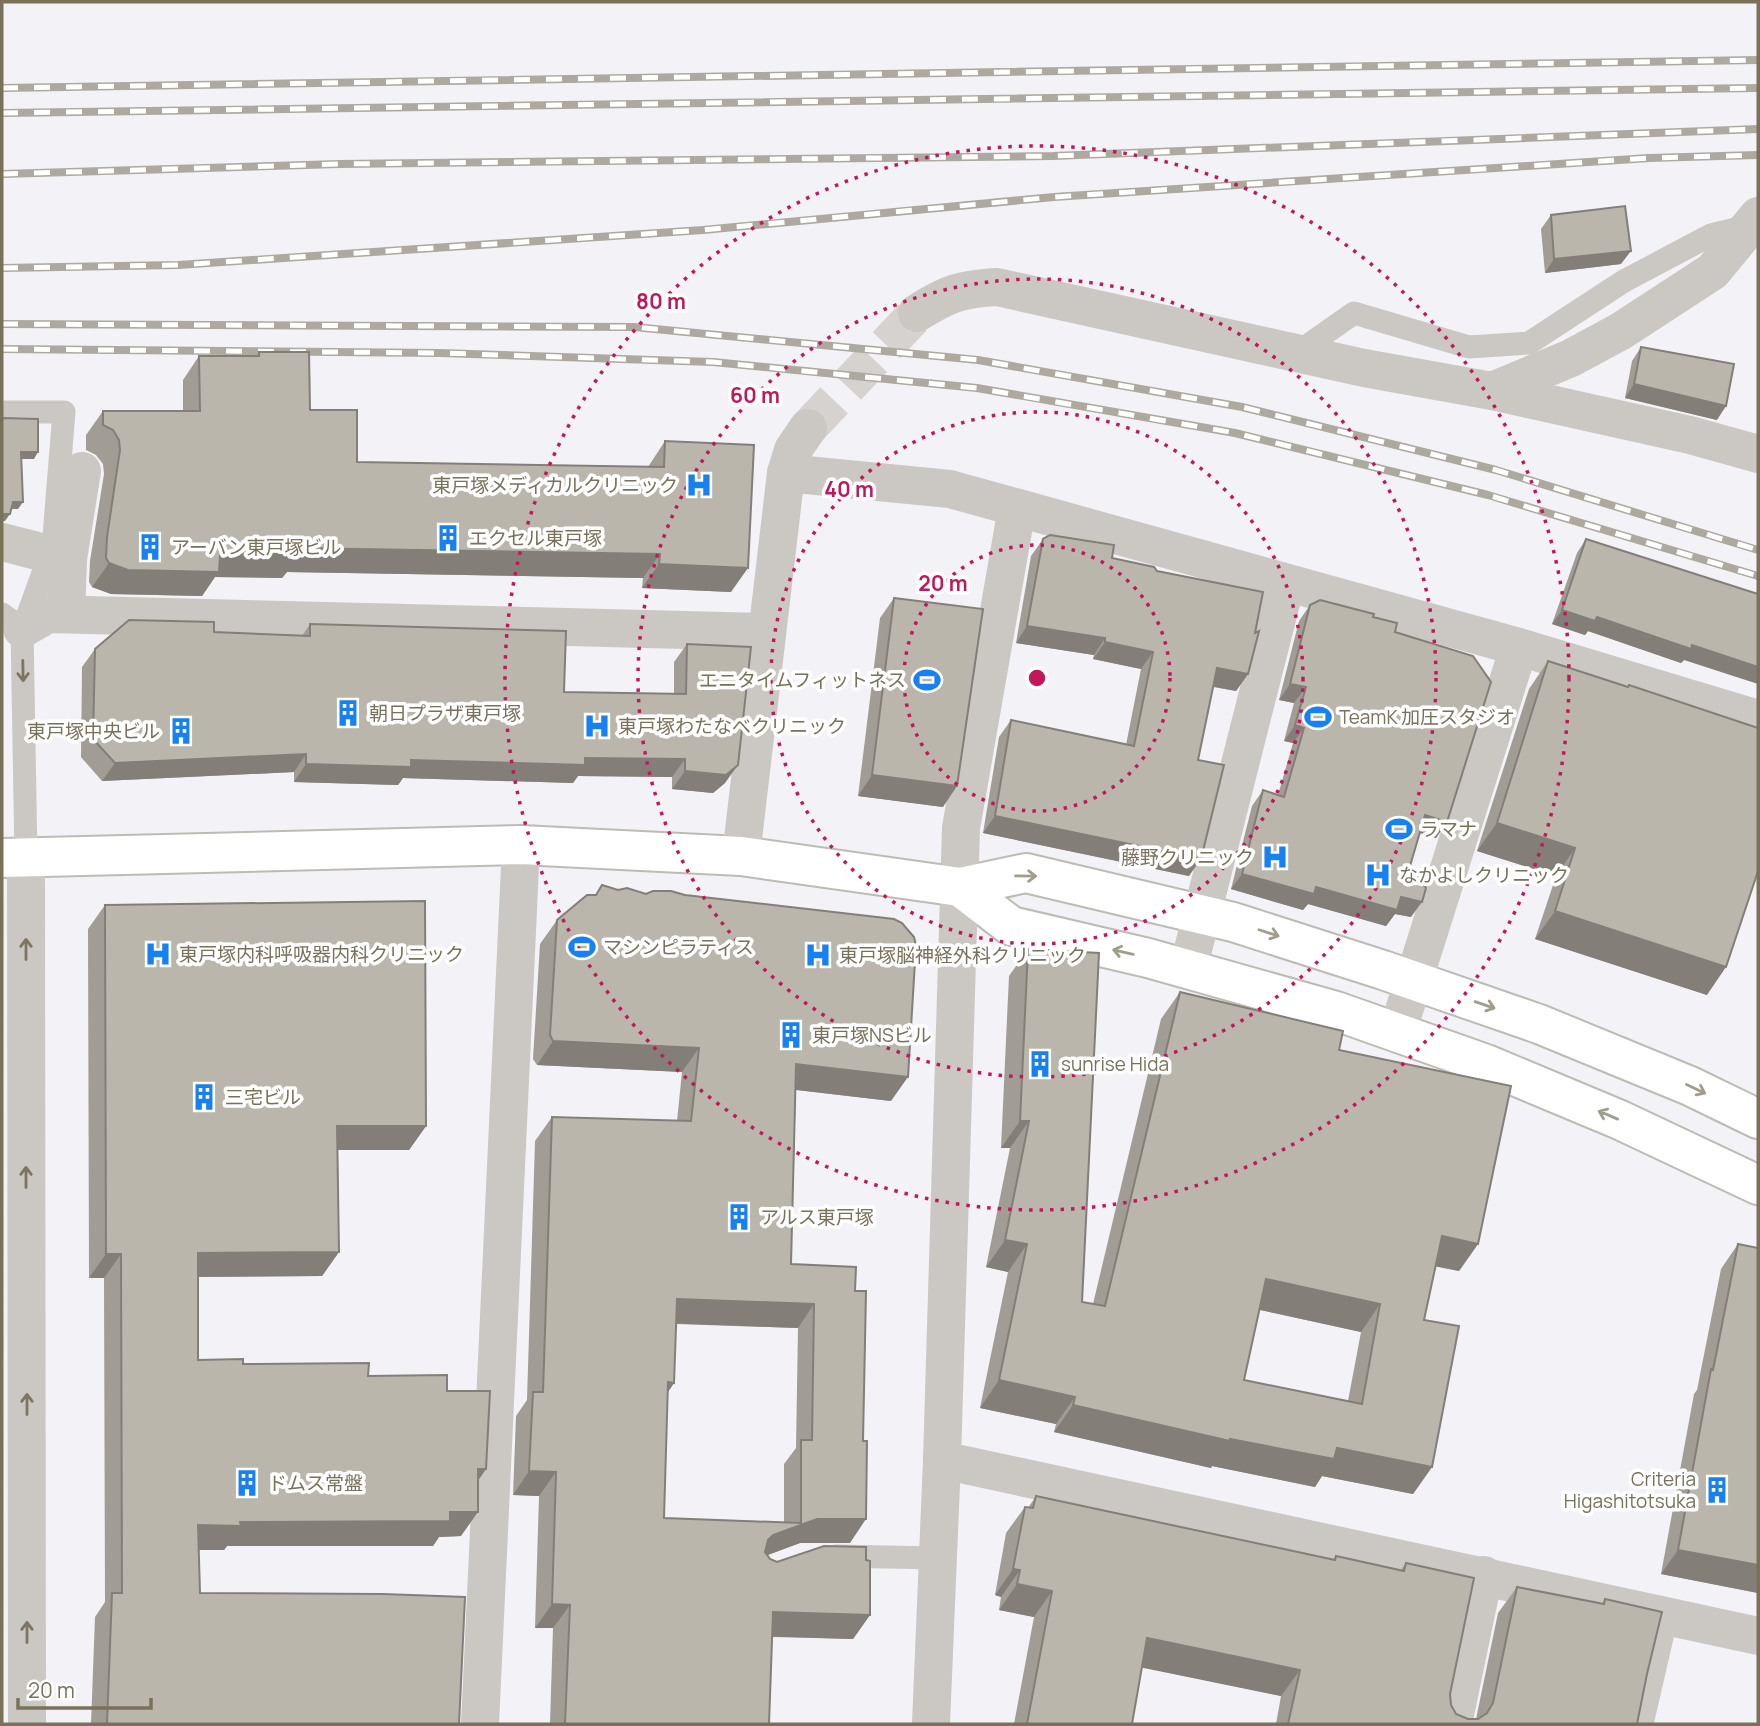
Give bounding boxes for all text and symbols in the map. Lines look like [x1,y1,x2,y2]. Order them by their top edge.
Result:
text: 80 m [636,287,686,315]
text: 60 m [730,381,780,409]
hospital icon: 東戸塚メディカルクリニック [684,470,714,500]
place label: 東戸塚メディカルクリニック [432,472,678,498]
text: 40 m [824,475,874,503]
building icon: エクセル東戸塚 [433,523,463,553]
place label: エクセル東戸塚 [469,525,602,551]
building icon: アーバン東戸塚ビル [135,532,165,562]
place label: アーバン東戸塚ビル [171,534,342,560]
text: 20 m [918,569,968,597]
one-way arrow [16,660,30,683]
sports icon: エニタイムフィットネス [912,665,942,695]
centre of rings [1025,666,1049,690]
place label: エニタイムフィットネス [699,667,906,693]
building icon: 朝日プラザ東戸塚 [333,698,363,728]
place label: 朝日プラザ東戸塚 [369,700,521,726]
sports icon: TeamK 加圧スタジオ [1303,702,1333,732]
place label: TeamK 加圧スタジオ [1339,704,1515,730]
hospital icon: 東戸塚わたなべクリニック [582,711,612,741]
place label: 東戸塚わたなべクリニック [618,713,846,739]
building icon: 東戸塚中央ビル [166,716,196,746]
place label: 東戸塚中央ビル [27,718,160,744]
sports icon: ラマナ [1384,814,1414,844]
place label: ラマナ [1420,816,1477,842]
hospital icon: 藤野クリニック [1260,842,1290,872]
place label: 藤野クリニック [1121,844,1254,870]
hospital icon: なかよしクリニック [1363,860,1393,890]
place label: なかよしクリニック [1399,862,1569,888]
one-way arrow [1014,869,1037,882]
one-way arrow [1258,928,1280,941]
sports icon: マシンピラティス [567,932,597,962]
place label: マシンピラティス [603,934,754,960]
one-way arrow [19,938,33,961]
hospital icon: 東戸塚内科呼吸器内科クリニック [143,939,173,969]
hospital icon: 東戸塚脳神経外科クリニック [803,940,833,970]
place label: 東戸塚内科呼吸器内科クリニック [179,941,464,967]
place label: 東戸塚脳神経外科クリニック [839,942,1086,968]
one-way arrow [1112,945,1134,958]
one-way arrow [1473,1000,1495,1012]
building icon: 東戸塚NSビル [776,1020,806,1050]
place label: 東戸塚NSビル [812,1022,932,1048]
building icon: sunrise Hida [1025,1049,1055,1079]
place label: sunrise Hida [1061,1051,1169,1077]
building icon: 三宅ビル [189,1082,219,1112]
one-way arrow [1685,1083,1706,1096]
place label: 三宅ビル [225,1084,301,1110]
one-way arrow [1597,1108,1619,1121]
one-way arrow [19,1165,33,1188]
building icon: アルス東戸塚 [724,1202,754,1232]
place label: アルス東戸塚 [760,1204,874,1230]
one-way arrow [20,1393,34,1416]
place label: Criteria Higashitotsuka [1564,1466,1696,1514]
building icon: ドムス常盤 [232,1468,262,1498]
place label: ドムス常盤 [268,1470,363,1496]
building icon: Criteria Higashitotsuka [1702,1475,1732,1505]
one-way arrow [20,1620,34,1643]
scale bar [18,1666,150,1710]
text: 20 m [28,1676,75,1704]

